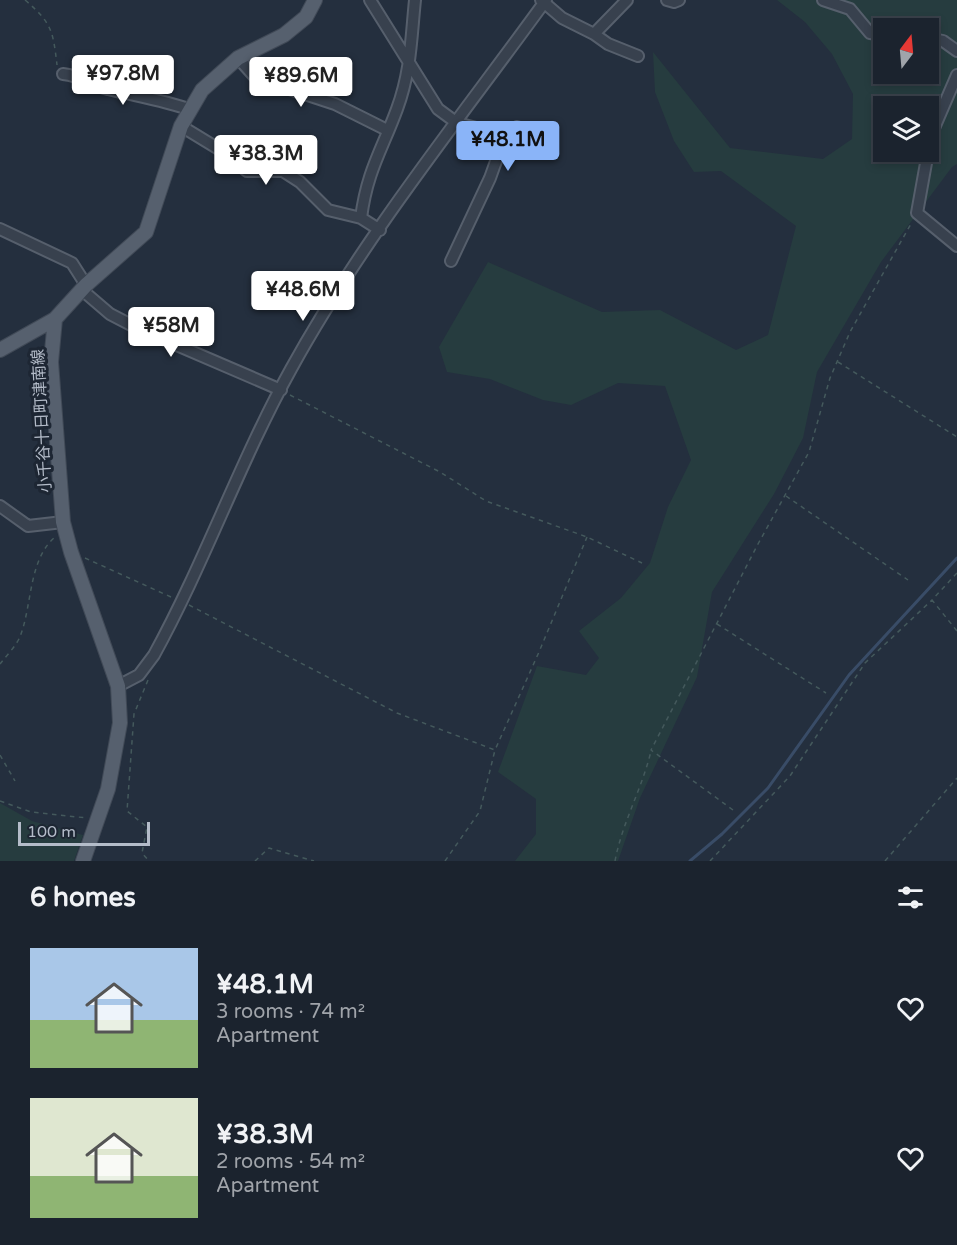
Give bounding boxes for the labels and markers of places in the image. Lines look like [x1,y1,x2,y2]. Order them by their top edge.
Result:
pin: ¥97.8M [74,55,172,106]
pin: ¥89.6M [252,57,350,108]
pin: ¥48.1M [459,121,557,172]
pin: ¥38.3M [217,135,315,186]
pin: ¥48.6M [254,271,352,322]
pin: ¥58M [135,307,207,358]

